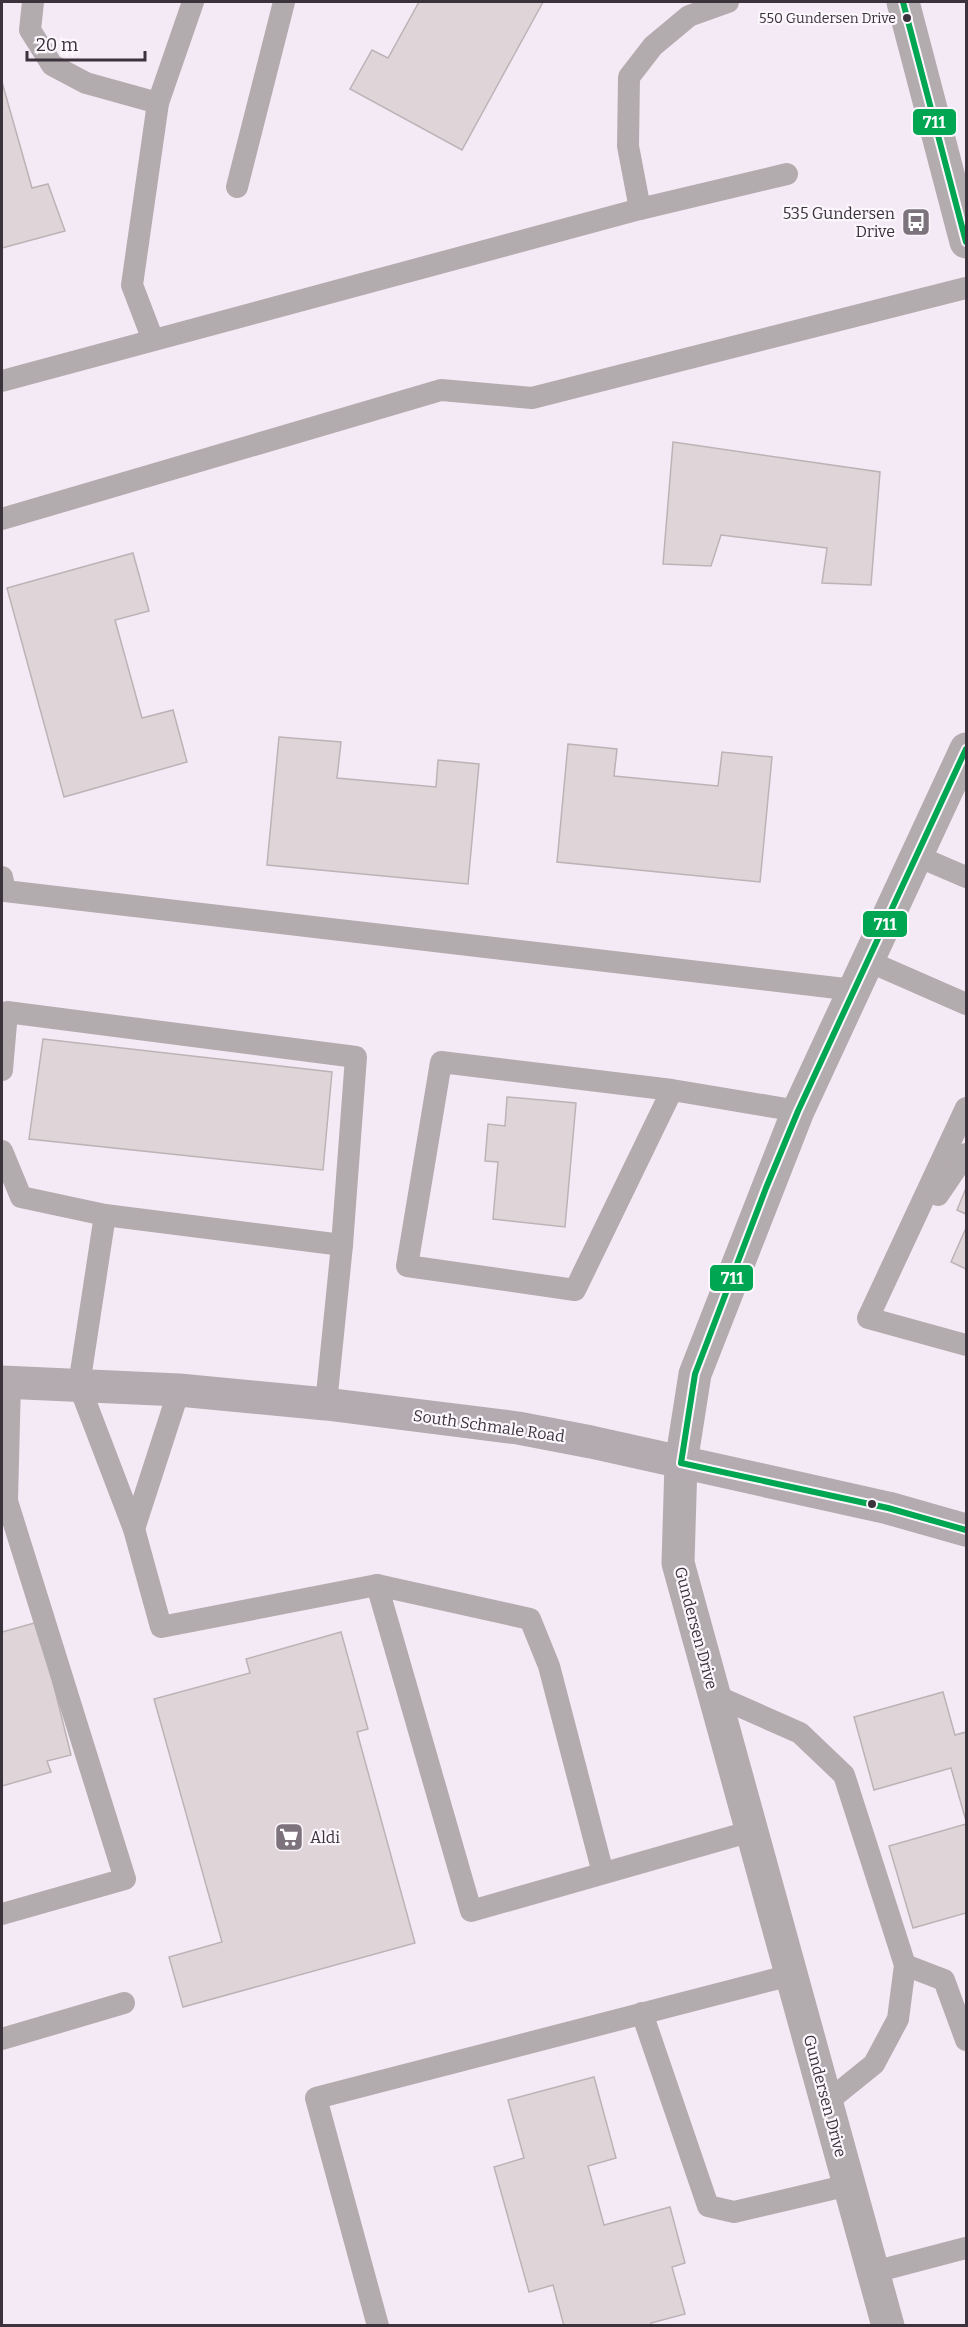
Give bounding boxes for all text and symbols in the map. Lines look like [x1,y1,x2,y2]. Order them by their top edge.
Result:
place label: 550 Gundersen Drive [759,10,896,27]
marker: 550 Gundersen Drive [901,12,913,24]
scale bar [27,24,146,62]
text: 20 m [36,34,78,56]
line badge: 711 [912,108,957,136]
text: 711 [923,113,945,132]
place label: 535 Gundersen Drive [783,204,895,241]
bus stop icon: 535 Gundersen Drive [900,206,932,238]
line badge: 711 [862,910,908,938]
text: 711 [874,915,896,934]
line badge: 711 [709,1264,754,1292]
text: 711 [721,1269,743,1288]
street label: South Schmale Road [412,1406,566,1446]
unlabelled marker [866,1498,878,1510]
street label: Gundersen Drive [671,1565,721,1691]
supermarket icon: Aldi [273,1821,305,1853]
place label: Aldi [310,1828,340,1847]
street label: Gundersen Drive [800,2033,850,2159]

